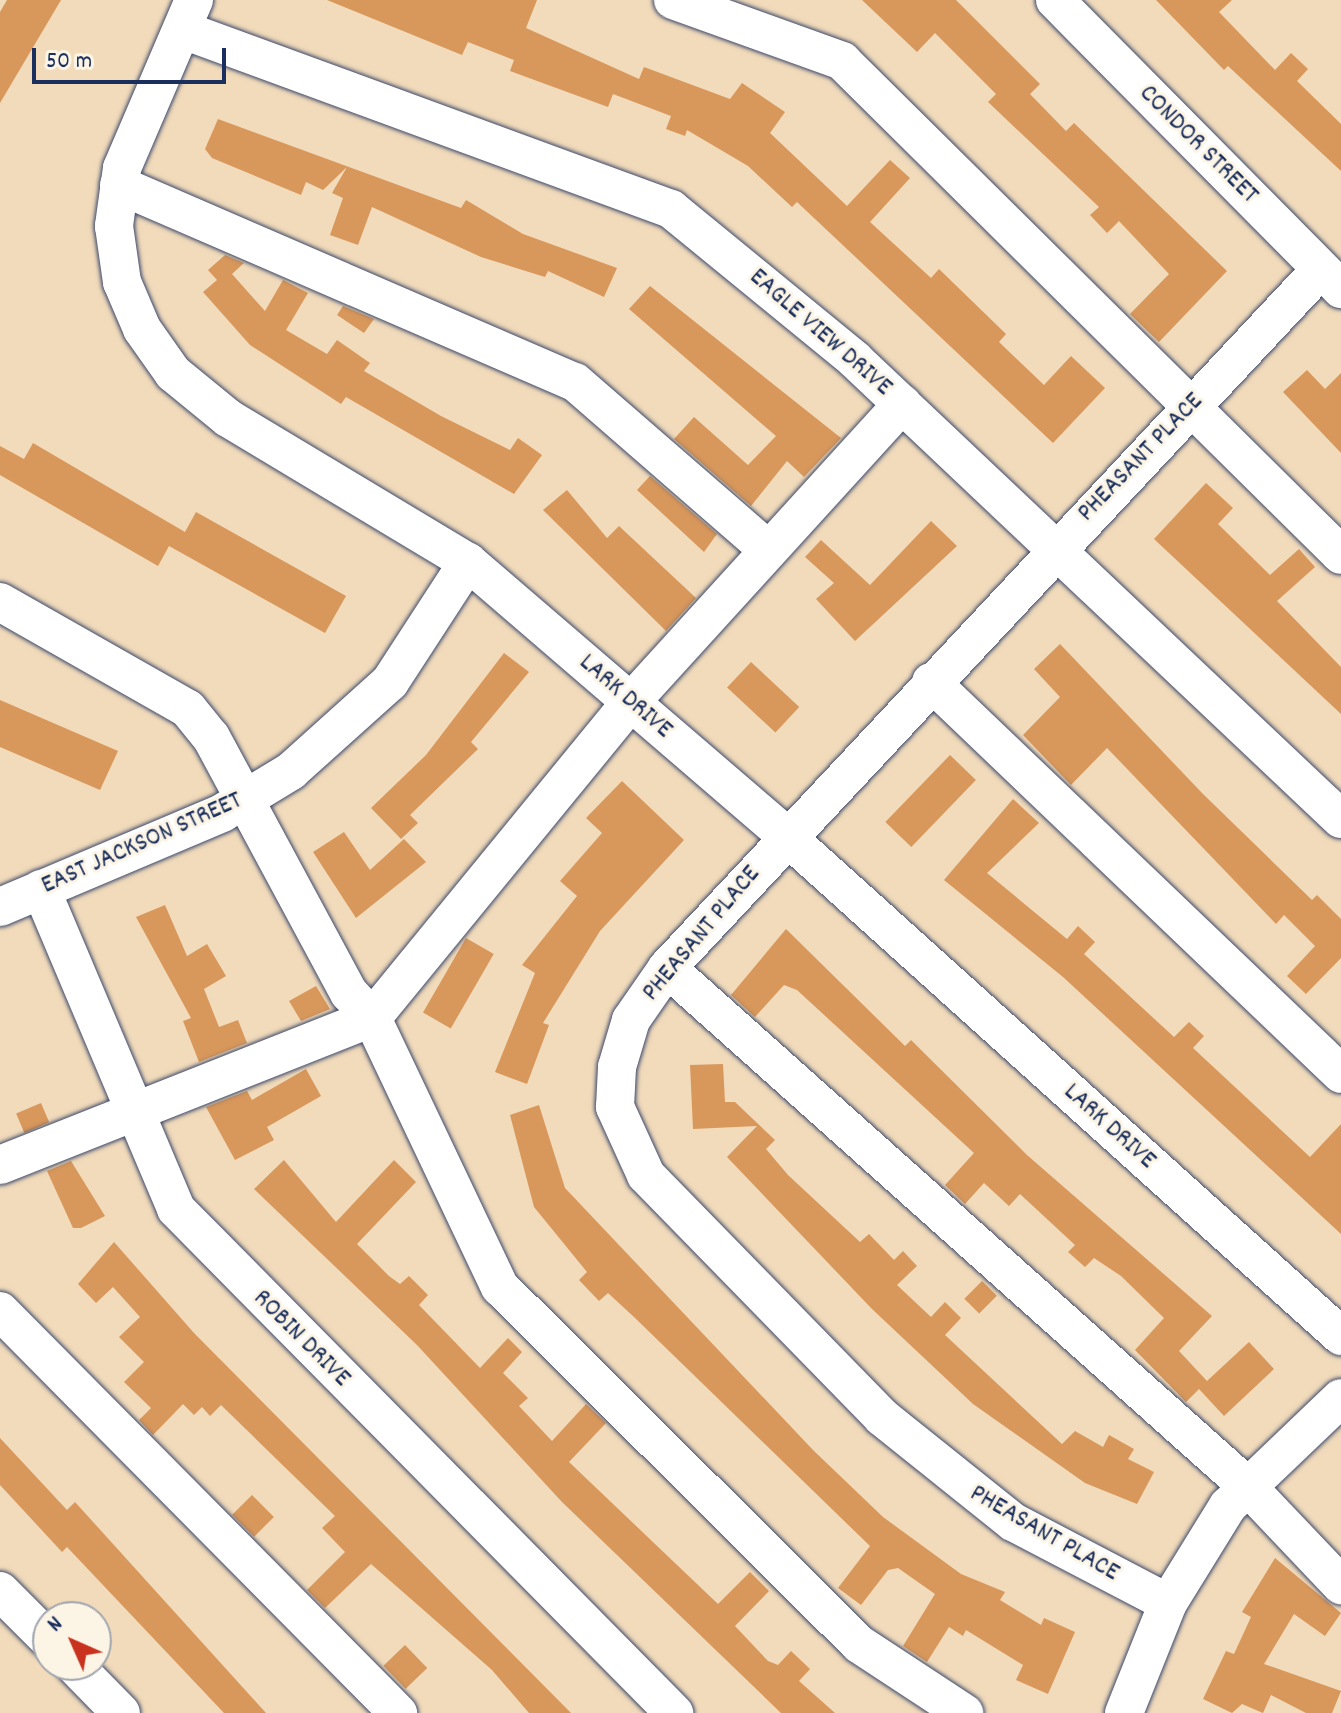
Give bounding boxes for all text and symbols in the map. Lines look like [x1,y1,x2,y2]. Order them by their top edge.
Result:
scale bar [36,32,230,82]
text: 50 m [46,45,92,79]
street label: CONDOR STREET [1132,79,1264,211]
street label: EAGLE VIEW DRIVE [742,262,898,404]
street label: PHEASANT PLACE [1072,387,1210,529]
street label: LARK DRIVE [572,648,678,746]
street label: EAST JACKSON STREET [37,786,247,902]
street label: PHEASANT PLACE [636,860,768,1008]
street label: LARK DRIVE [1056,1077,1162,1177]
street label: ROBIN DRIVE [246,1284,356,1394]
street label: PHEASANT PLACE [964,1479,1124,1589]
north arrow [32,1601,112,1681]
text: N [41,1610,71,1640]

